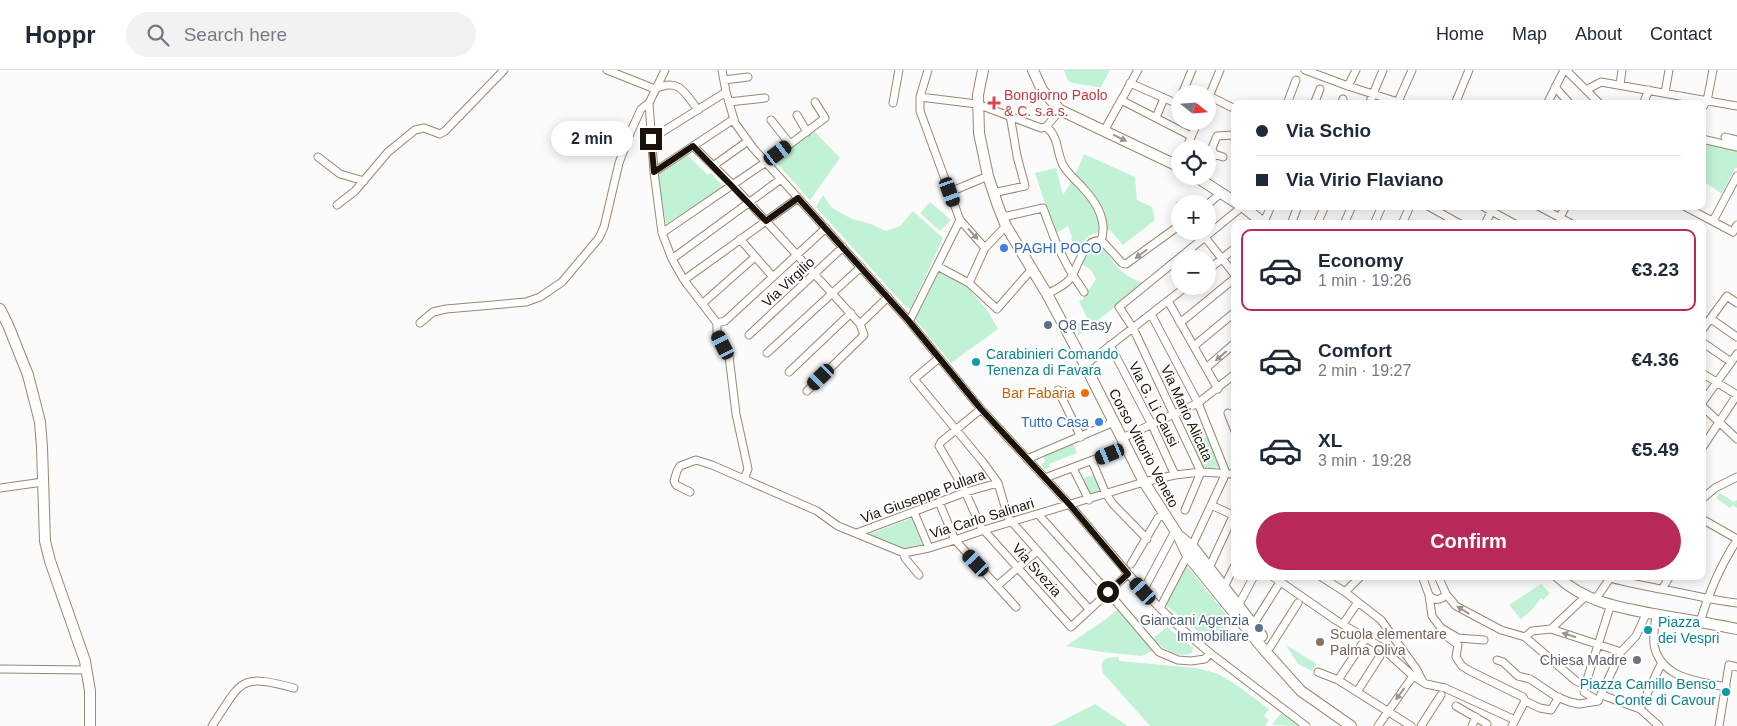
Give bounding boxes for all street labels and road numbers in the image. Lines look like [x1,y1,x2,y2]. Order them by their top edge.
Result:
street label: Via Virgilio [759,254,818,310]
street label: Via G. Li Causi [1126,359,1182,449]
street label: Via Mario Alicata [1158,362,1216,464]
street label: Corso Vittorio Veneto [1106,386,1182,510]
street label: Via Giuseppe Pullara [859,466,988,526]
street label: Via Carlo Salinari [928,495,1036,541]
street label: Via Svezia [1009,540,1065,600]

